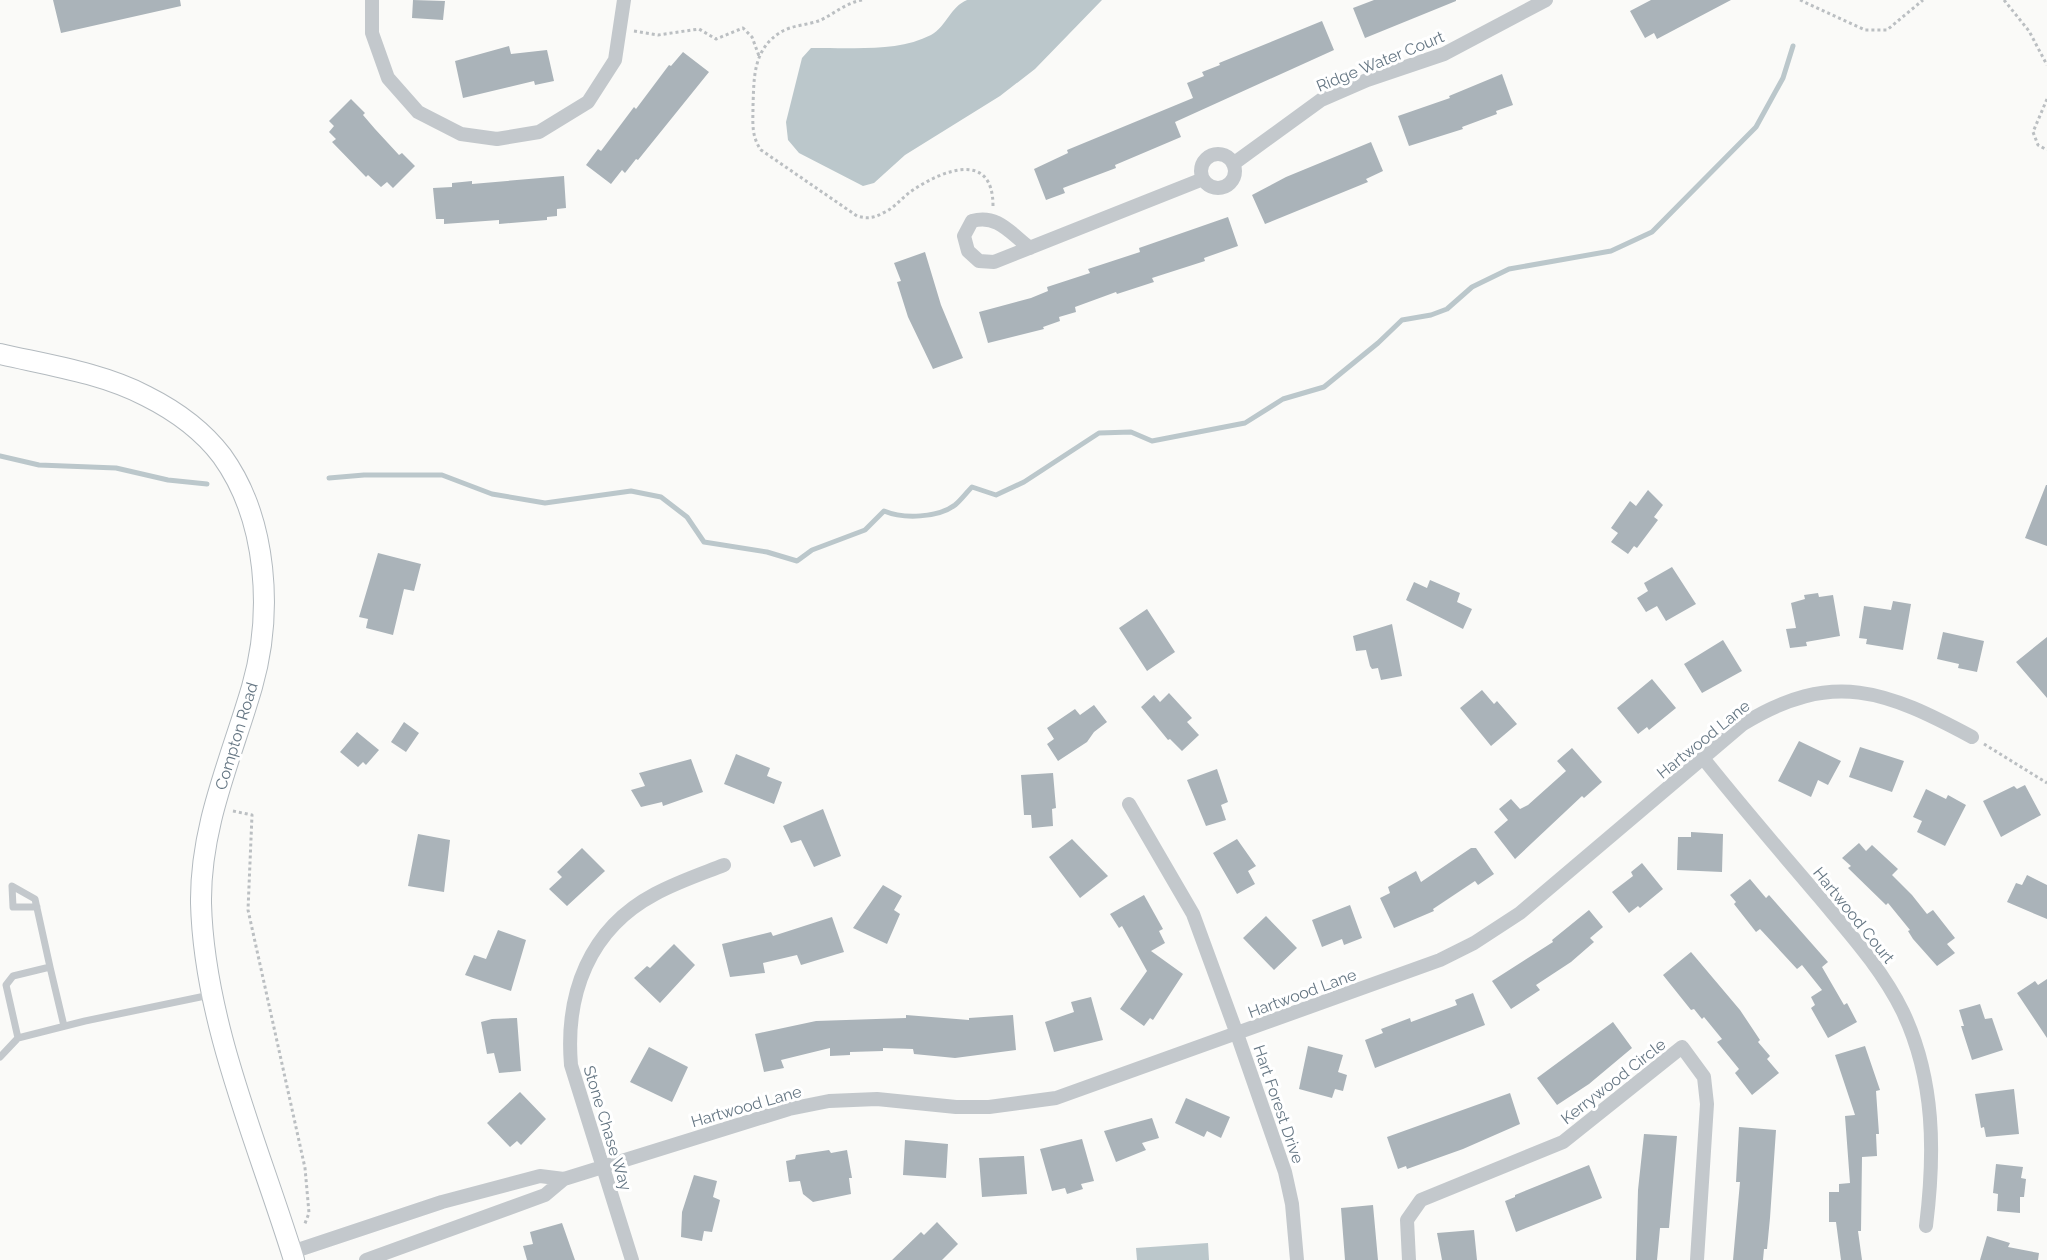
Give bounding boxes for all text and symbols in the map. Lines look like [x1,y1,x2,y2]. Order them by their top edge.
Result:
street label: Ridge Water Court [1314,27,1447,96]
street label: Compton Road [211,680,262,792]
street label: Hartwood Lane [1653,696,1754,783]
street label: Hartwood Court [1809,863,1899,968]
street label: Hartwood Lane [1245,965,1359,1022]
street label: Kerrywood Circle [1557,1035,1669,1128]
street label: Hart Forest Drive [1249,1042,1308,1166]
street label: Stone Chase Way [579,1063,636,1193]
street label: Hartwood Lane [689,1082,804,1131]

